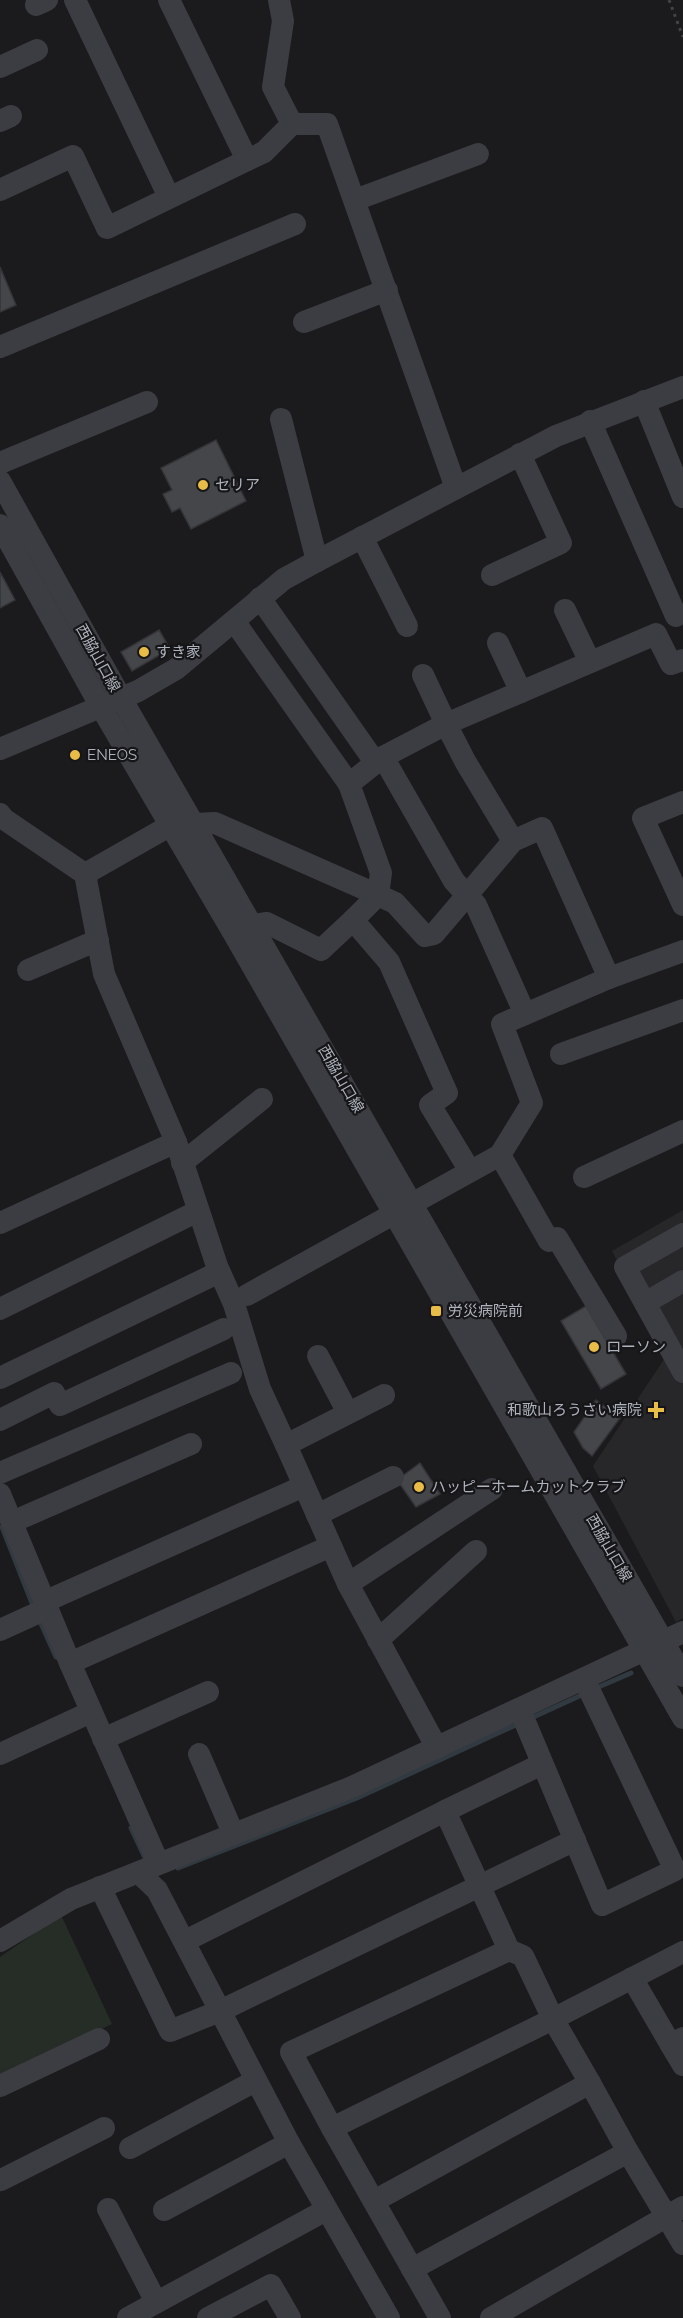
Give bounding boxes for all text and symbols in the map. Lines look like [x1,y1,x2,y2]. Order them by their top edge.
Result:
place label: セリア [215,476,260,494]
marker: セリア [196,478,210,492]
street label: 西脇山口線 [72,621,124,695]
place label: すき家 [156,643,201,661]
marker: すき家 [137,645,151,659]
place label: ENEOS [87,746,137,764]
marker: ENEOS [68,748,82,762]
street label: 西脇山口線 [314,1042,368,1116]
place label: 労災病院前 [448,1302,523,1320]
marker: 労災病院前 [429,1304,443,1318]
place label: ローソン [606,1338,666,1356]
marker: ローソン [587,1340,601,1354]
place label: 和歌山ろうさい病院 [507,1401,642,1419]
marker: 和歌山ろうさい病院 [647,1401,665,1419]
place label: ハッピーホームカットクラブ [431,1478,626,1496]
marker: ハッピーホームカットクラブ [412,1480,426,1494]
street label: 西脇山口線 [582,1511,636,1585]

